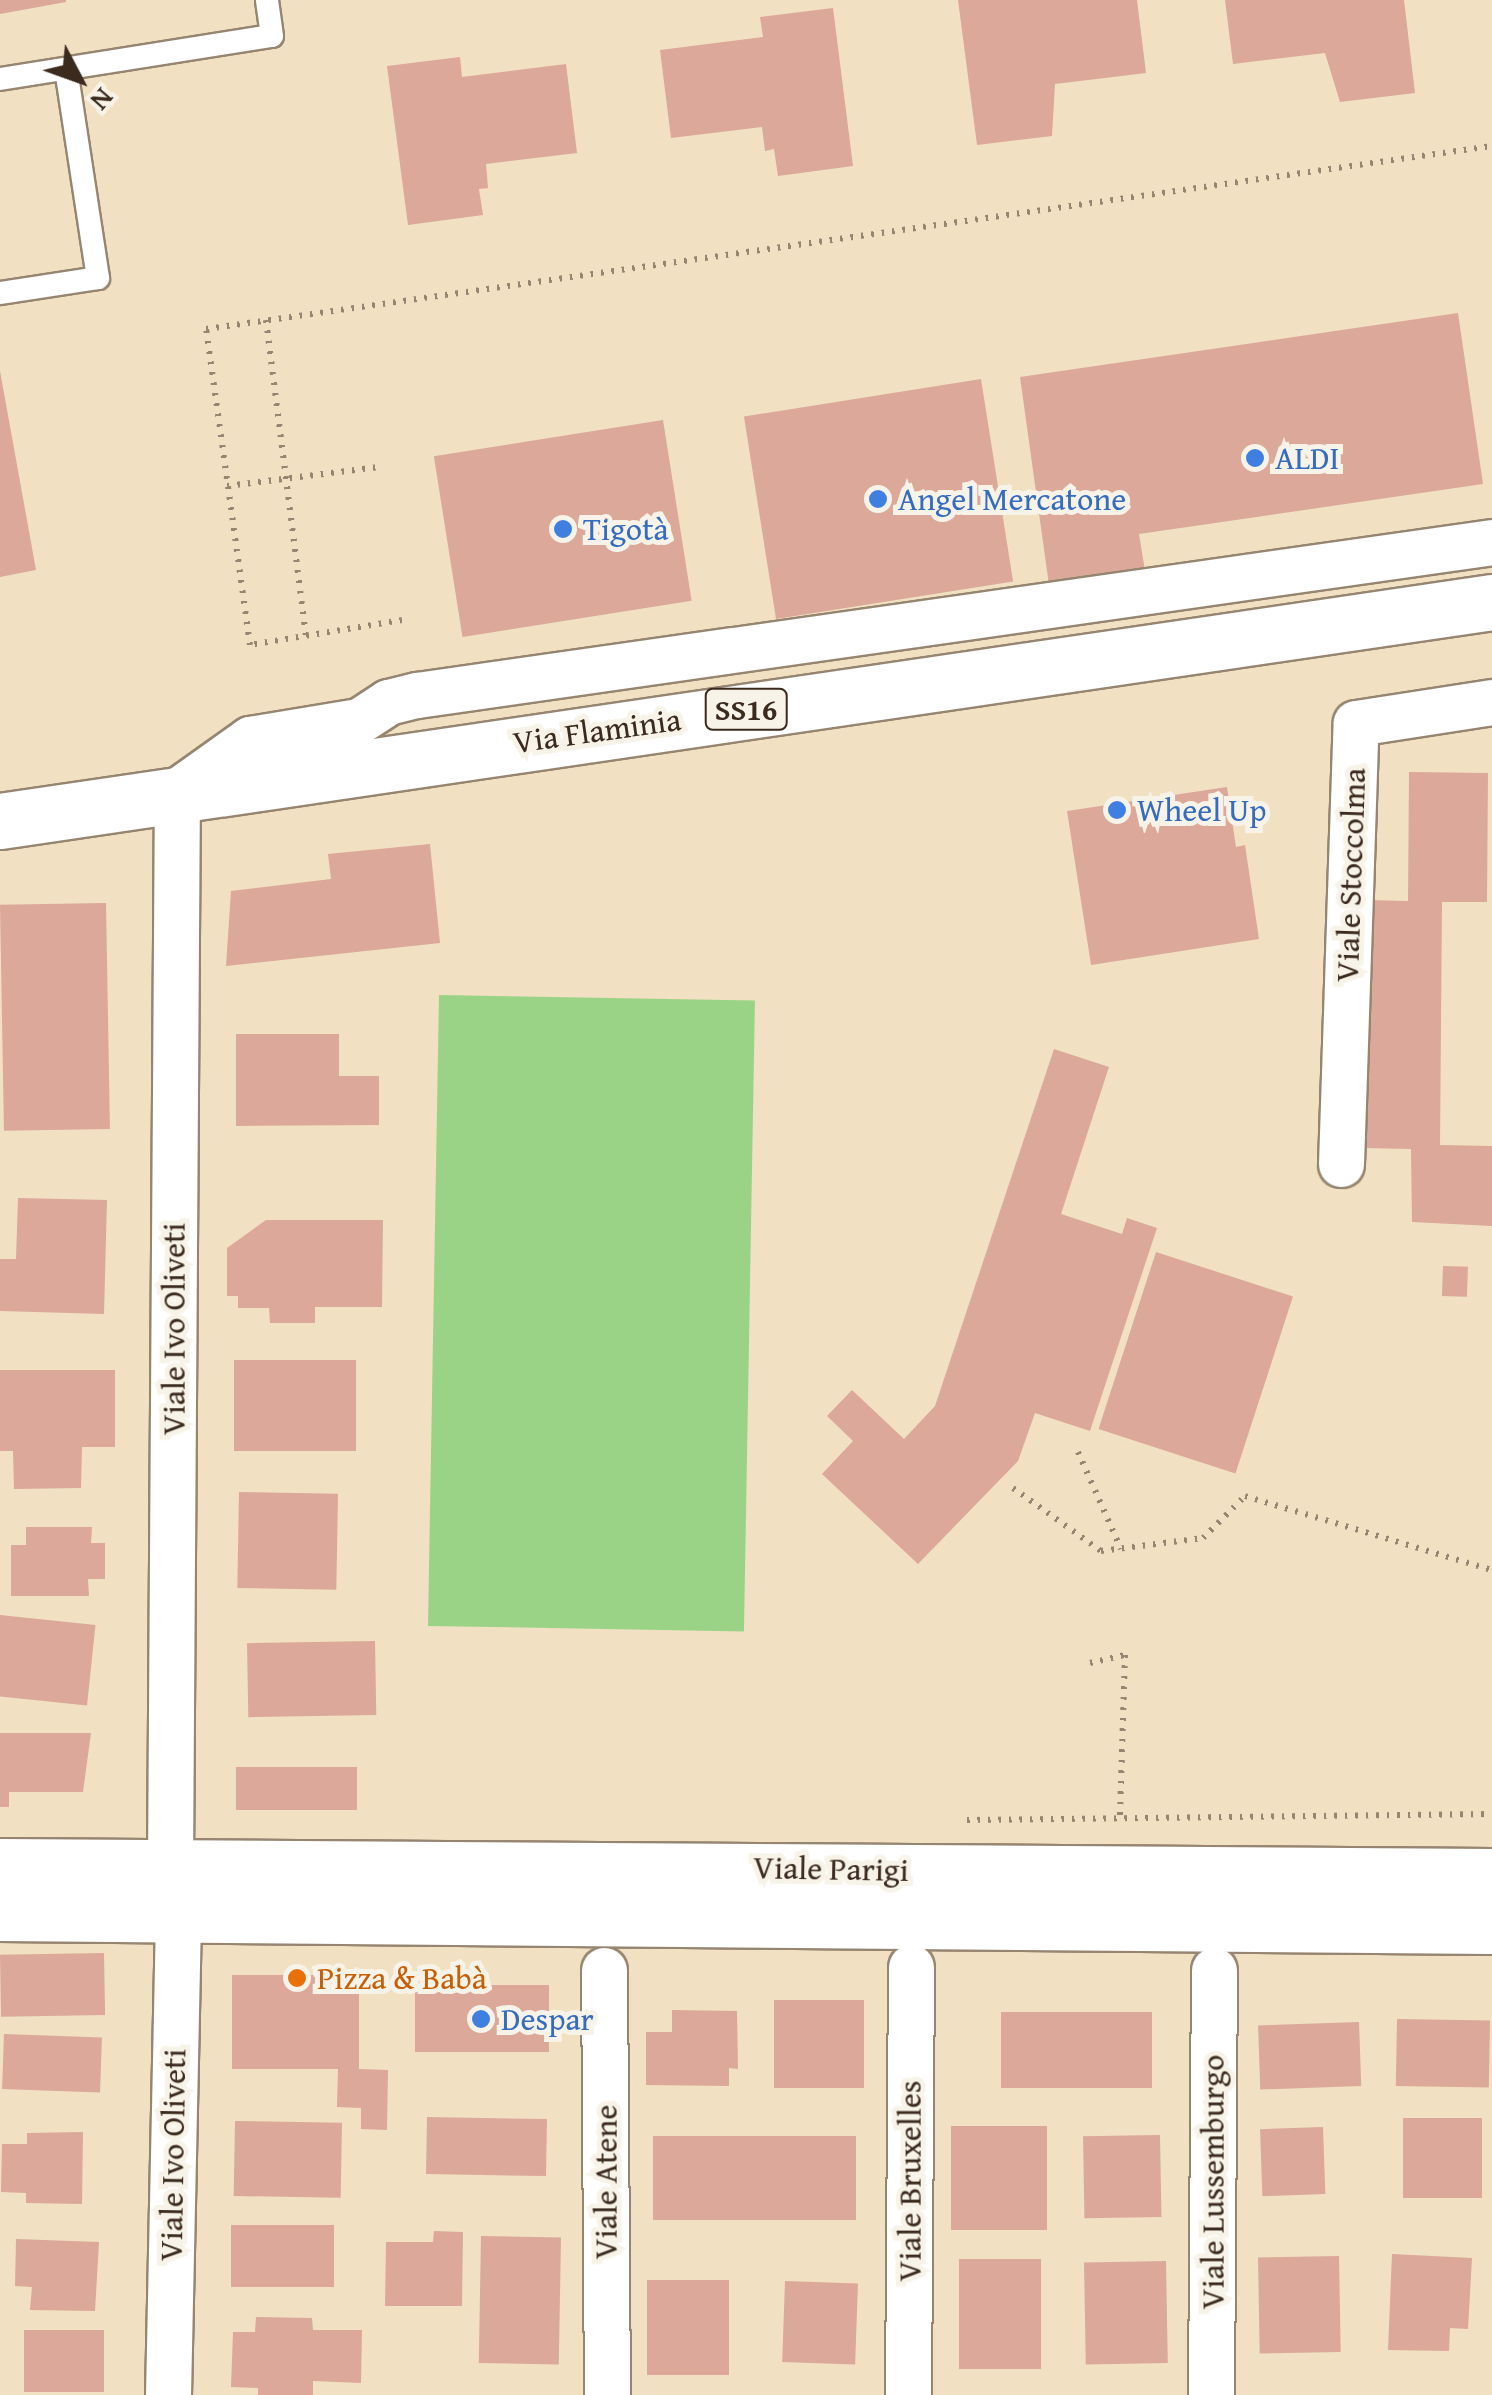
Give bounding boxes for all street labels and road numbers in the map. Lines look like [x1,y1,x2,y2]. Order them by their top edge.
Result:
road number: SS16 [704,684,788,734]
street label: Via Flaminia [511,700,683,762]
street label: Viale Stoccolma [1328,767,1374,983]
street label: Viale Ivo Oliveti [155,1223,193,1435]
street label: Viale Parigi [753,1848,909,1890]
street label: Viale Ivo Oliveti [152,2048,194,2262]
street label: Viale Lussemburgo [1194,2055,1232,2309]
street label: Viale Bruxelles [891,2080,929,2282]
street label: Viale Atene [587,2105,625,2259]

